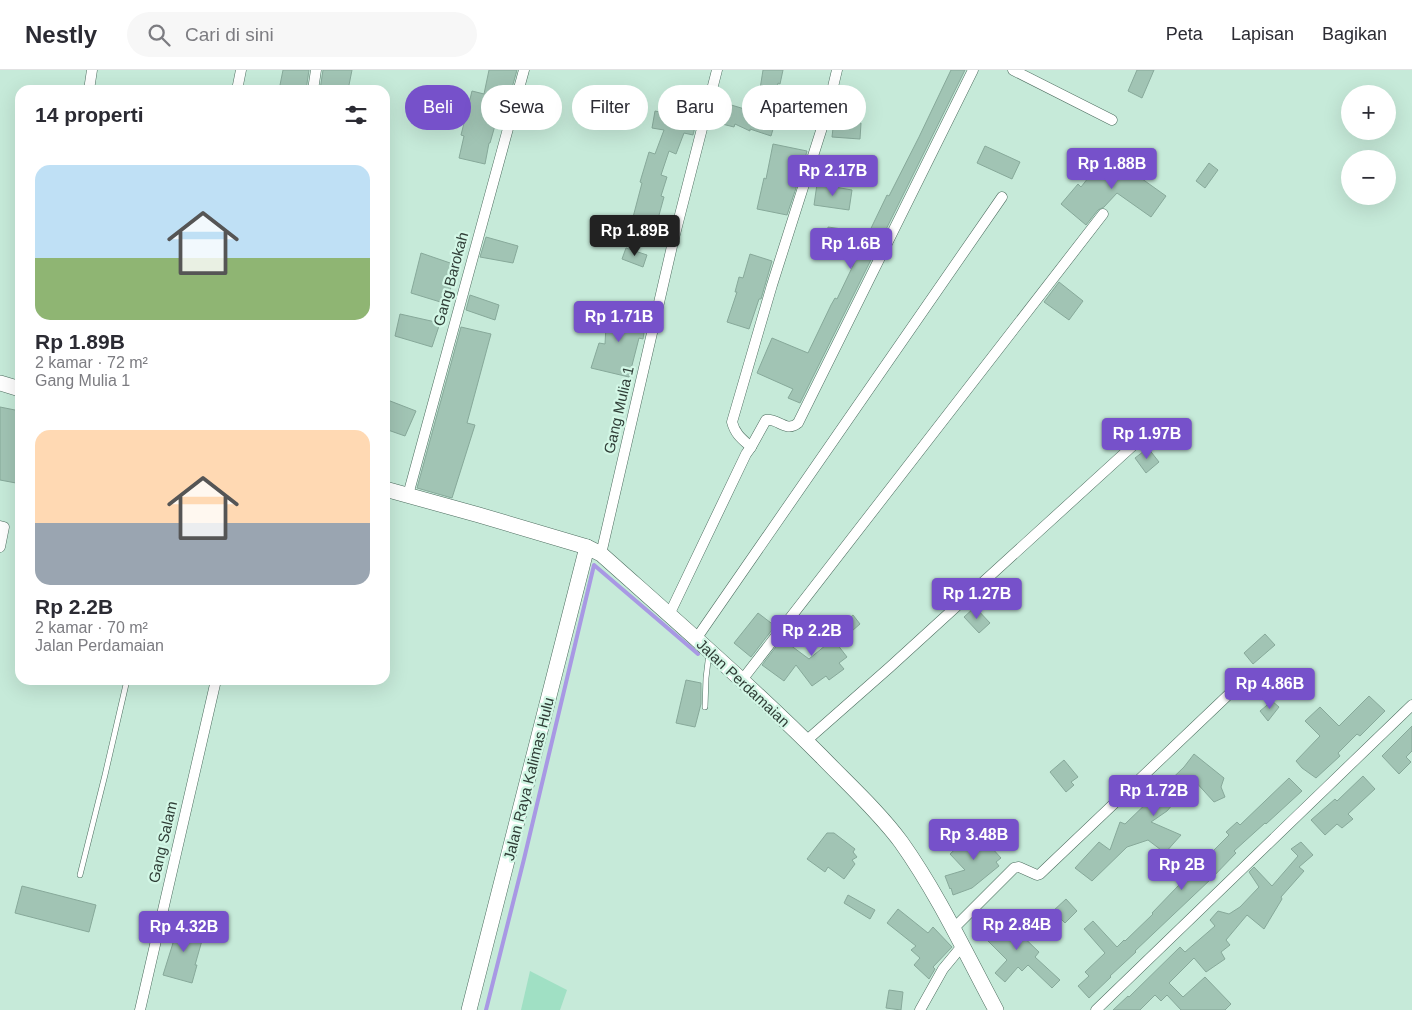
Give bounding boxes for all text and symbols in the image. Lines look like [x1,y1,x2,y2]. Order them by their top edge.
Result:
search box [127,12,477,57]
text: Nestly [25,21,97,48]
icon: search [145,21,173,49]
text: Cari di sini [185,24,274,45]
text: Peta [1166,24,1203,44]
text: Lapisan [1231,24,1294,44]
text: Bagikan [1322,24,1387,44]
chip: Beli [405,85,471,130]
chip: Sewa [481,85,562,130]
chip: Filter [572,85,648,130]
chip: Baru [658,85,732,130]
chip: Apartemen [742,85,866,130]
map controls [1341,85,1396,205]
button: + [1341,85,1396,140]
icon: filters [342,101,370,129]
text: 14 properti [35,103,144,126]
pin: Rp 1.88B [1060,148,1164,190]
button: − [1341,150,1396,205]
pin: Rp 2.17B [781,154,885,197]
text: Rp 1.88B [1078,155,1146,172]
text: Rp 2.17B [799,162,867,179]
icon: home [158,198,248,288]
pin: Rp 1.89B [583,214,687,257]
text: Rp 1.89B [601,222,669,239]
pin: Rp 1.6B [805,228,897,270]
street label: Gang Barokah [430,230,471,328]
text: Rp 1.6B [821,235,881,252]
pin: Rp 1.71B [567,300,671,343]
text: Rp 1.71B [585,308,653,325]
text: Rp 1.89B [35,330,125,353]
text: 2 kamar · 72 m² [35,354,148,371]
street label: Gang Mulia 1 [600,365,637,455]
text: Gang Mulia 1 [35,372,130,389]
pin: Rp 1.97B [1095,418,1199,460]
text: Rp 1.97B [1113,425,1181,442]
icon: home [158,463,248,553]
pin: Rp 1.27B [925,578,1029,620]
text: Rp 1.27B [943,585,1011,602]
text: Rp 2.2B [35,595,113,618]
pin: Rp 2.2B [766,614,858,657]
text: 2 kamar · 70 m² [35,619,148,636]
text: Rp 2.2B [782,622,842,639]
street label: Jalan Perdamaian [693,635,793,730]
text: Jalan Perdamaian [35,637,164,654]
pin: Rp 4.86B [1218,668,1322,710]
text: Rp 4.86B [1236,675,1304,692]
street label: Jalan Raya Kalimas Hulu [500,696,557,862]
pin: Rp 1.72B [1102,774,1206,817]
text: Rp 1.72B [1120,782,1188,799]
street label: Gang Salam [145,799,180,884]
pin: Rp 3.48B [922,818,1026,861]
text: Rp 3.48B [940,826,1008,843]
pin: Rp 2B [1147,848,1217,891]
text: Rp 2B [1159,856,1205,873]
pin: Rp 2.84B [965,908,1069,951]
pin: Rp 4.32B [132,910,236,953]
text: Rp 2.84B [983,916,1051,933]
text: Rp 4.32B [150,918,218,935]

